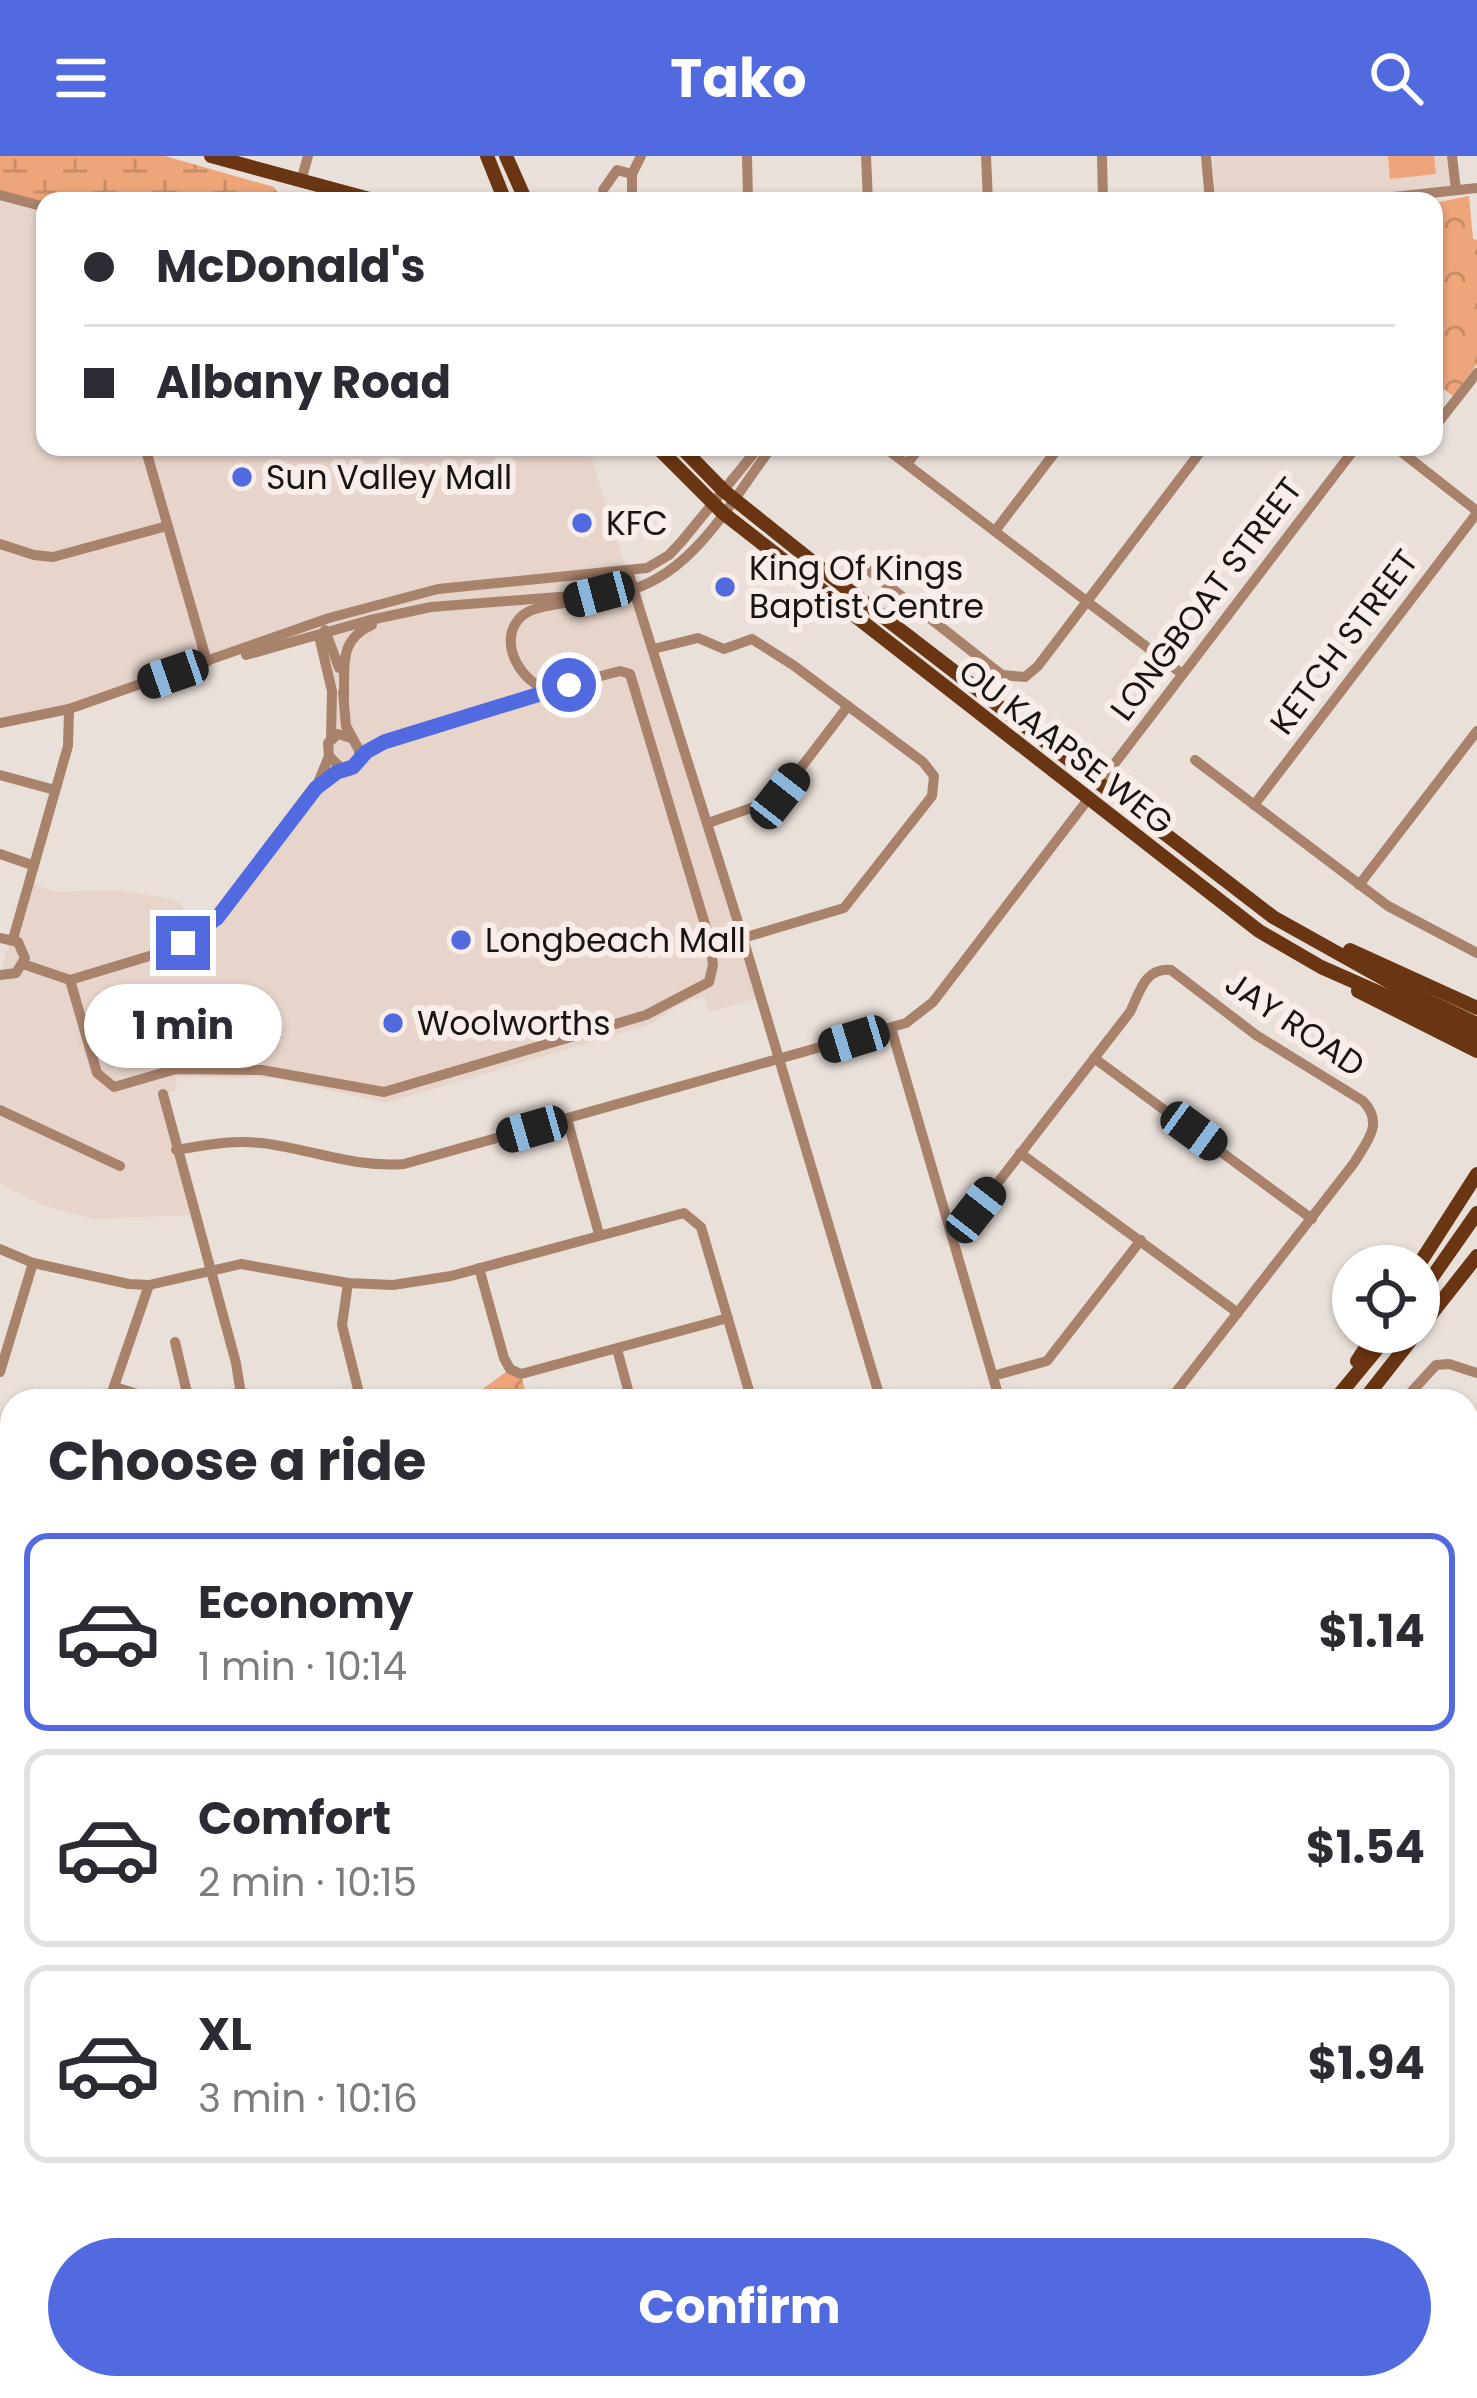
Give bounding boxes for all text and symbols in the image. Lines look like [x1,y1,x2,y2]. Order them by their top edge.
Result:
text: Tako [670,40,807,116]
icon: menu [48,45,114,111]
icon: search [1363,45,1429,111]
text: McDonald's [156,235,426,298]
text: Albany Road [156,351,451,414]
place label: Sun Valley Mall [266,454,512,501]
marker: Sun Valley Mall [229,464,255,490]
street label: LONGBOAT STREET [1099,468,1313,730]
place label: KFC [606,500,668,547]
marker: KFC [569,510,595,536]
street label: KETCH STREET [1259,540,1429,744]
place label: King Of Kings Baptist Centre [749,545,984,630]
car [560,567,638,621]
marker: King Of Kings Baptist Centre [712,574,738,600]
car [133,645,213,703]
street label: OU KAAPSE WEG [949,648,1183,846]
route start [542,658,596,712]
car [744,757,816,835]
route end [156,916,210,970]
place label: Longbeach Mall [485,917,746,964]
marker: Longbeach Mall [448,927,474,953]
street label: JAY ROAD [1216,960,1374,1088]
callout: 1 min [84,985,282,1069]
text: 1 min [132,998,234,1053]
place label: Woolworths [417,1000,610,1047]
marker: Woolworths [380,1010,406,1036]
car [814,1011,894,1067]
car [1154,1095,1234,1167]
car [492,1102,572,1156]
car [940,1171,1012,1249]
map controls [1332,1245,1440,1353]
button: locate [1332,1245,1440,1353]
text: Choose a ride [48,1423,426,1499]
text: Economy [198,1571,413,1634]
icon: car [54,1578,162,1686]
text: $1.14 [1318,1600,1425,1663]
text: 1 min · 10:14 [198,1639,407,1694]
text: Comfort [198,1787,391,1850]
icon: car [54,1794,162,1902]
text: $1.54 [1306,1816,1425,1879]
text: 2 min · 10:15 [198,1855,417,1910]
text: XL [198,2003,252,2066]
icon: car [54,2010,162,2118]
text: $1.94 [1308,2032,1425,2095]
text: 3 min · 10:16 [198,2071,418,2126]
button: Confirm [48,2238,1431,2376]

